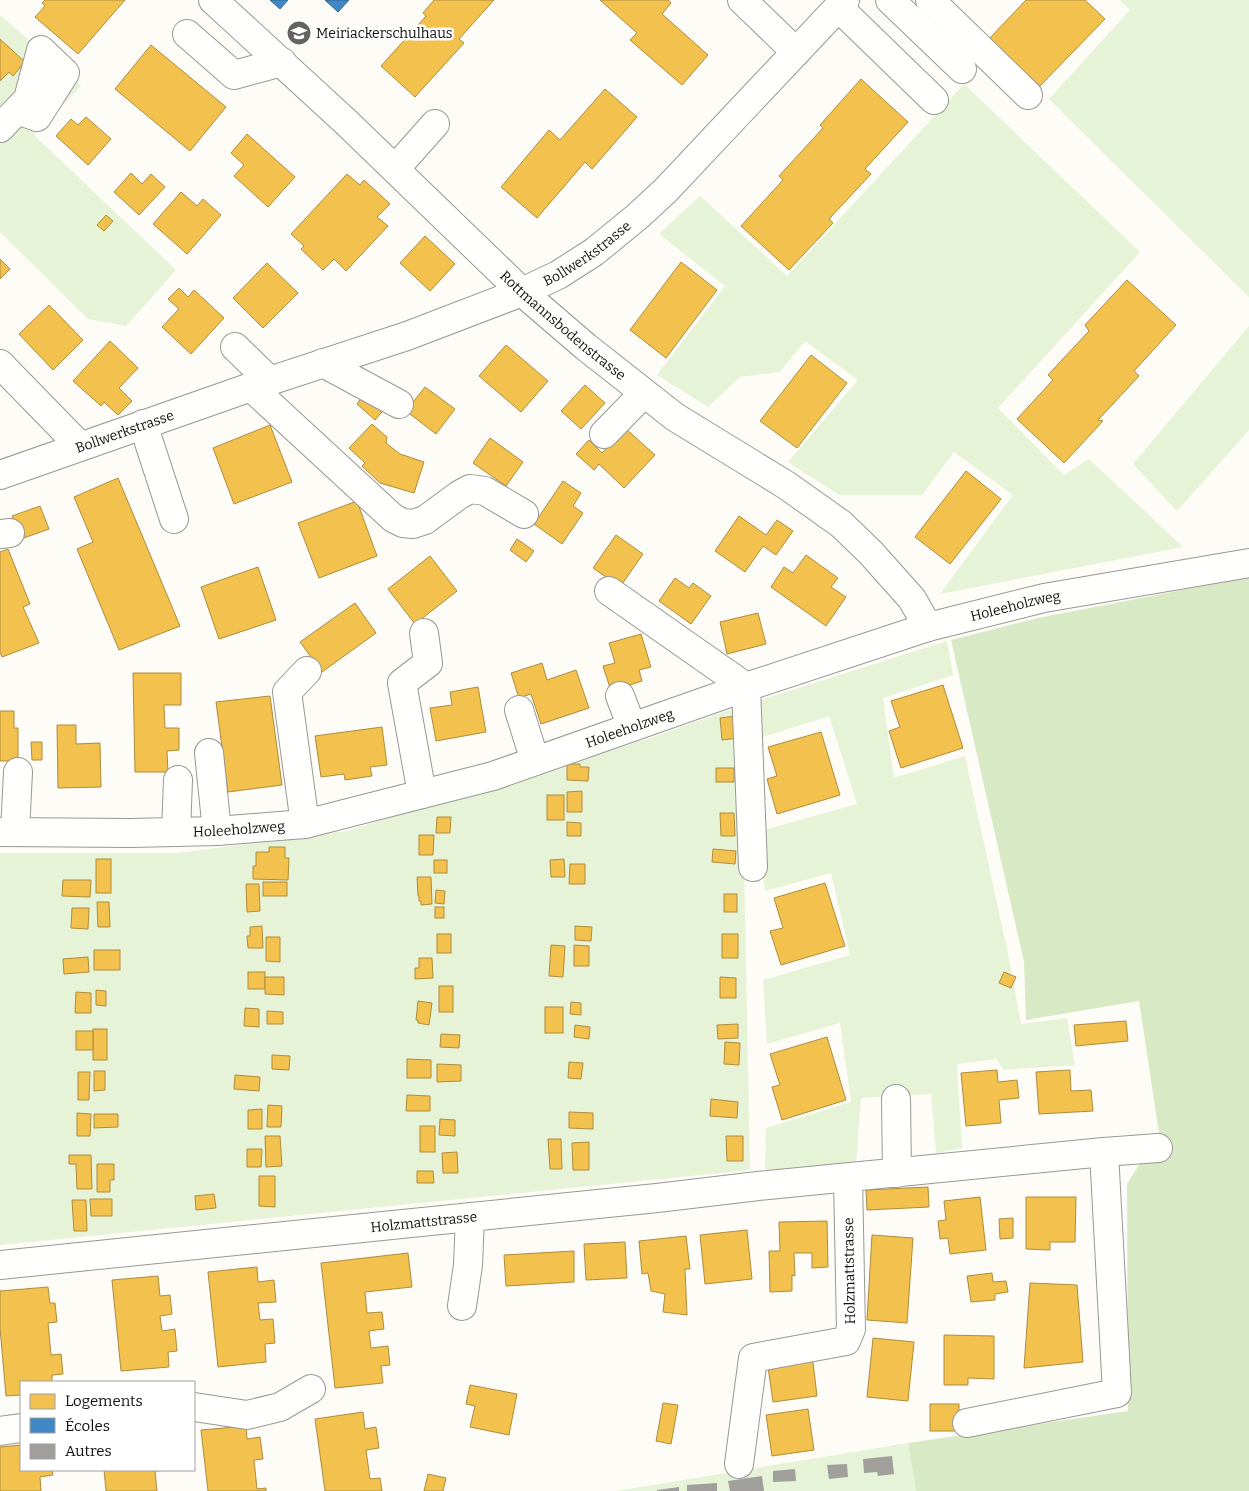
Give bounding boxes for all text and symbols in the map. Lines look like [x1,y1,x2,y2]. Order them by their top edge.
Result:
school or university icon: Meiriackerschulhaus [286,20,312,46]
place label: Meiriackerschulhaus [316,25,453,42]
street label: Bollwerkstrasse [540,217,634,290]
street label: Rottmannsbodenstrasse [496,267,629,384]
street label: Bollwerkstrasse [73,407,176,457]
street label: Holeeholzweg [969,587,1062,625]
street label: Holeeholzweg [583,705,676,752]
street label: Holeeholzweg [193,818,286,841]
street label: Holzmattstrasse [370,1208,478,1236]
street label: Holzmattstrasse [840,1217,859,1325]
legend [20,1381,195,1471]
text: Logements [65,1392,143,1410]
text: Écoles [65,1417,110,1435]
text: Autres [65,1442,112,1460]

